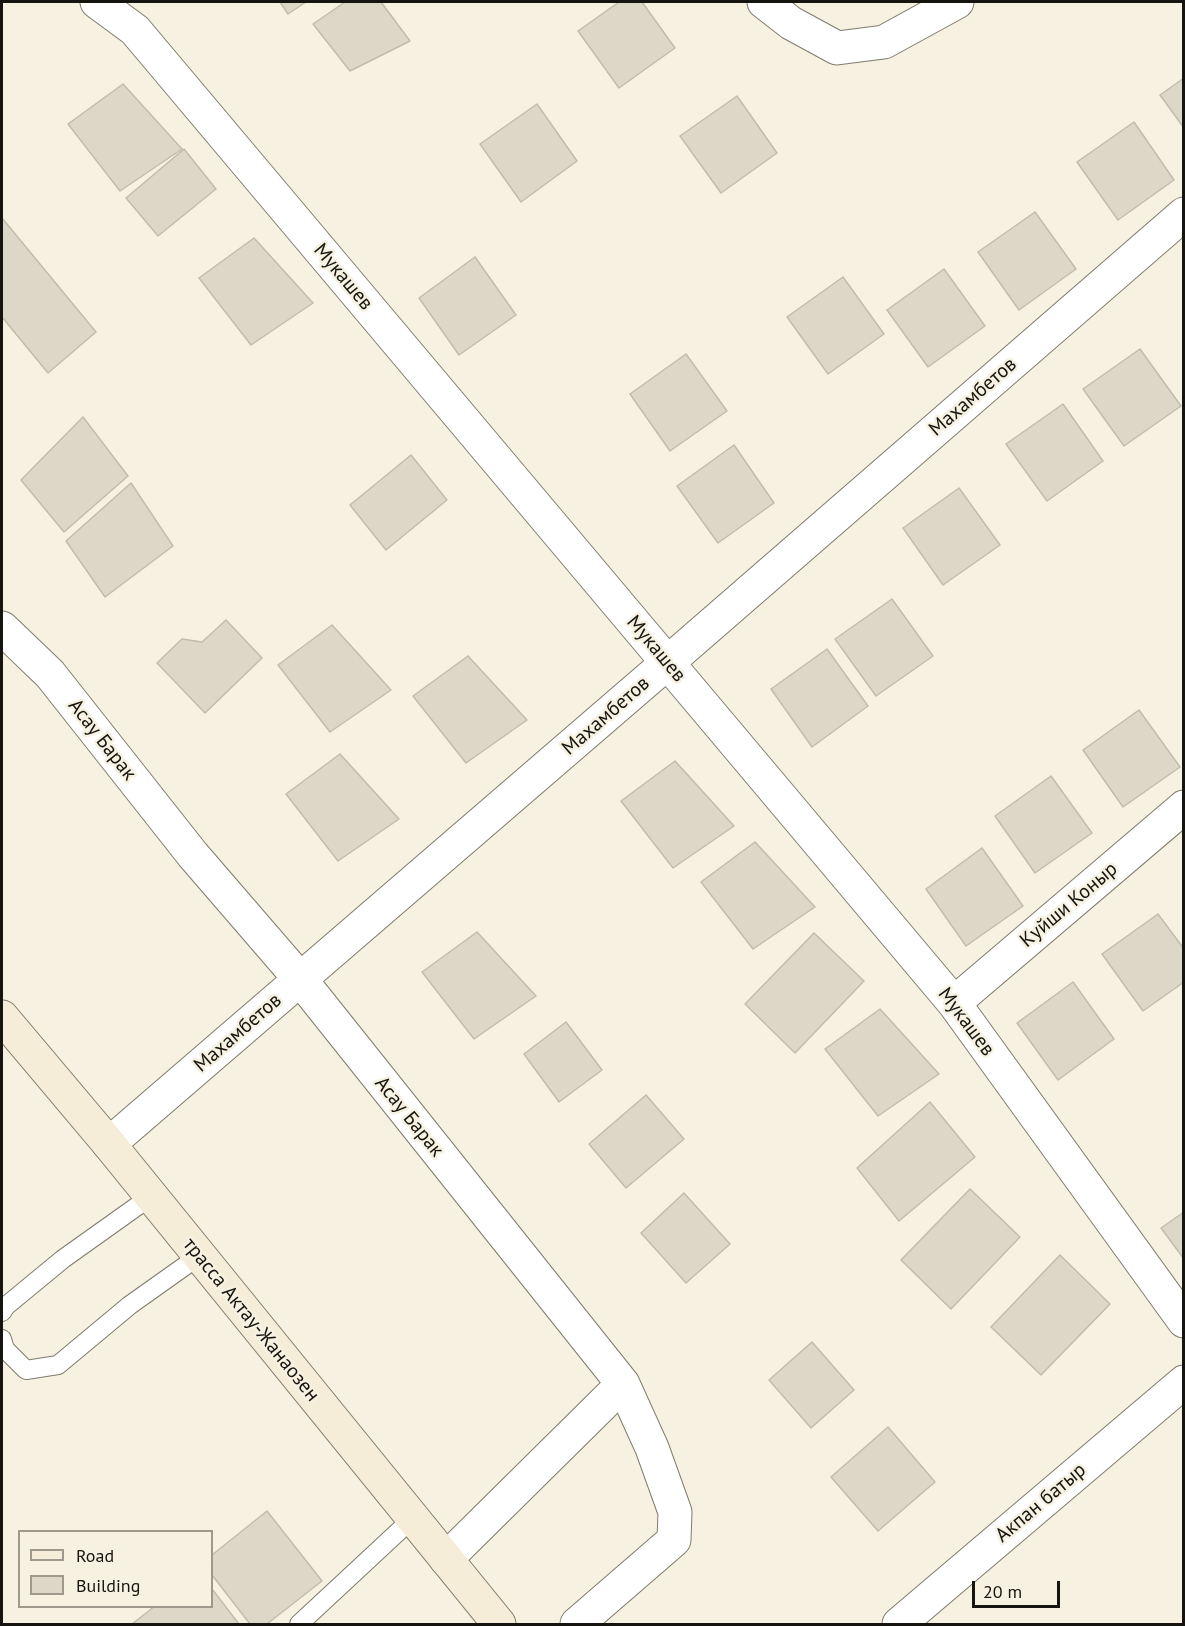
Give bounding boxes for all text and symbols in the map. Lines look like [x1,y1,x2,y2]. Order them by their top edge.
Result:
street label: Мукашев [308,239,378,315]
street label: Махамбетов [924,352,1022,442]
street label: Мукашев [621,611,691,687]
street label: Махамбетов [557,671,655,761]
street label: Асау Барак [63,695,141,785]
street label: Куйши Коныр [1015,857,1123,953]
street label: Мукашев [933,983,999,1061]
street label: Махамбетов [189,988,287,1078]
street label: Асау Барак [369,1072,449,1162]
street label: трасса Актау-Жанаозен [178,1233,324,1407]
street label: Акпан батыр [991,1458,1091,1548]
legend [18,1530,213,1608]
text: Road [76,1544,114,1567]
scale bar [975,1569,1064,1607]
text: Building [76,1574,140,1597]
text: 20 m [983,1580,1022,1603]

